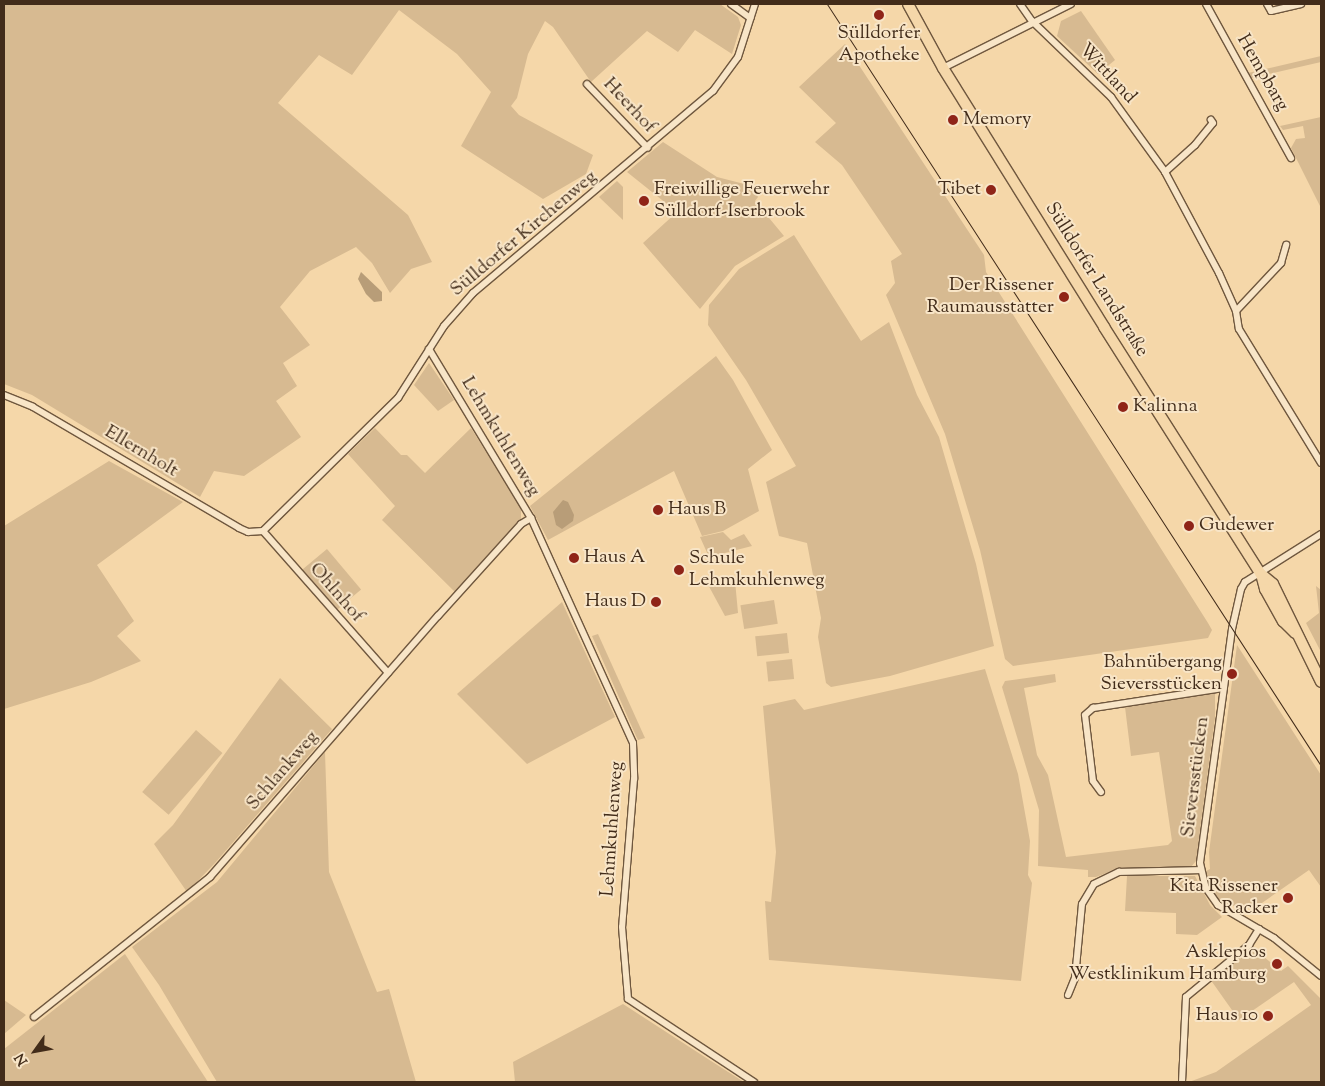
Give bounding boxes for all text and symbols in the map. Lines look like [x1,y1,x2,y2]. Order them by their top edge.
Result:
marker: Sülldorfer Apotheke [873,9,885,21]
place label: Sülldorfer Apotheke [838,23,920,67]
street label: Hempbarg [1231,30,1293,116]
street label: Wittland [1073,39,1141,109]
street label: Heerhof [598,73,660,139]
place label: Memory [963,109,1032,131]
marker: Memory [947,114,959,126]
street label: Sülldorfer Kirchenweg [446,166,602,302]
place label: Freiwillige Feuerwehr Sülldorf-Iserbrook [654,179,830,223]
place label: Tibet [938,179,981,201]
marker: Tibet [985,184,997,196]
marker: Freiwillige Feuerwehr Sülldorf-Iserbrook [638,195,650,207]
street label: Sülldorfer Landstraße [1039,199,1153,361]
place label: Der Rissener Raumausstatter [927,275,1054,319]
marker: Der Rissener Raumausstatter [1058,291,1070,303]
street label: Lehmkuhlenweg [455,373,545,501]
place label: Kalinna [1133,396,1197,418]
marker: Kalinna [1117,401,1129,413]
street label: Ellernholt [100,421,182,483]
place label: Haus B [668,499,726,521]
marker: Haus B [652,504,664,516]
place label: Gudewer [1199,515,1274,537]
marker: Gudewer [1183,520,1195,532]
place label: Haus A [584,547,645,569]
place label: Schule Lehmkuhlenweg [689,548,825,592]
marker: Haus A [568,552,580,564]
street label: Ohlnhof [304,558,368,628]
marker: Schule Lehmkuhlenweg [673,564,685,576]
place label: Haus D [585,591,646,613]
marker: Haus D [650,596,662,608]
place label: Bahnübergang Sieversstücken [1100,652,1222,696]
marker: Bahnübergang Sieversstücken [1226,668,1238,680]
street label: Sieversstücken [1177,715,1215,839]
street label: Schlankweg [242,727,324,815]
street label: Lehmkuhlenweg [597,761,629,897]
place label: Kita Rissener Racker [1170,876,1278,920]
marker: Kita Rissener Racker [1282,892,1294,904]
place label: Asklepios Westklinikum Hamburg [1069,942,1266,986]
marker: Asklepios Westklinikum Hamburg [1270,957,1284,971]
place label: Haus 10 [1196,1005,1258,1027]
marker: Haus 10 [1262,1010,1274,1022]
north arrow [10,1026,60,1076]
text: N [11,1049,34,1069]

